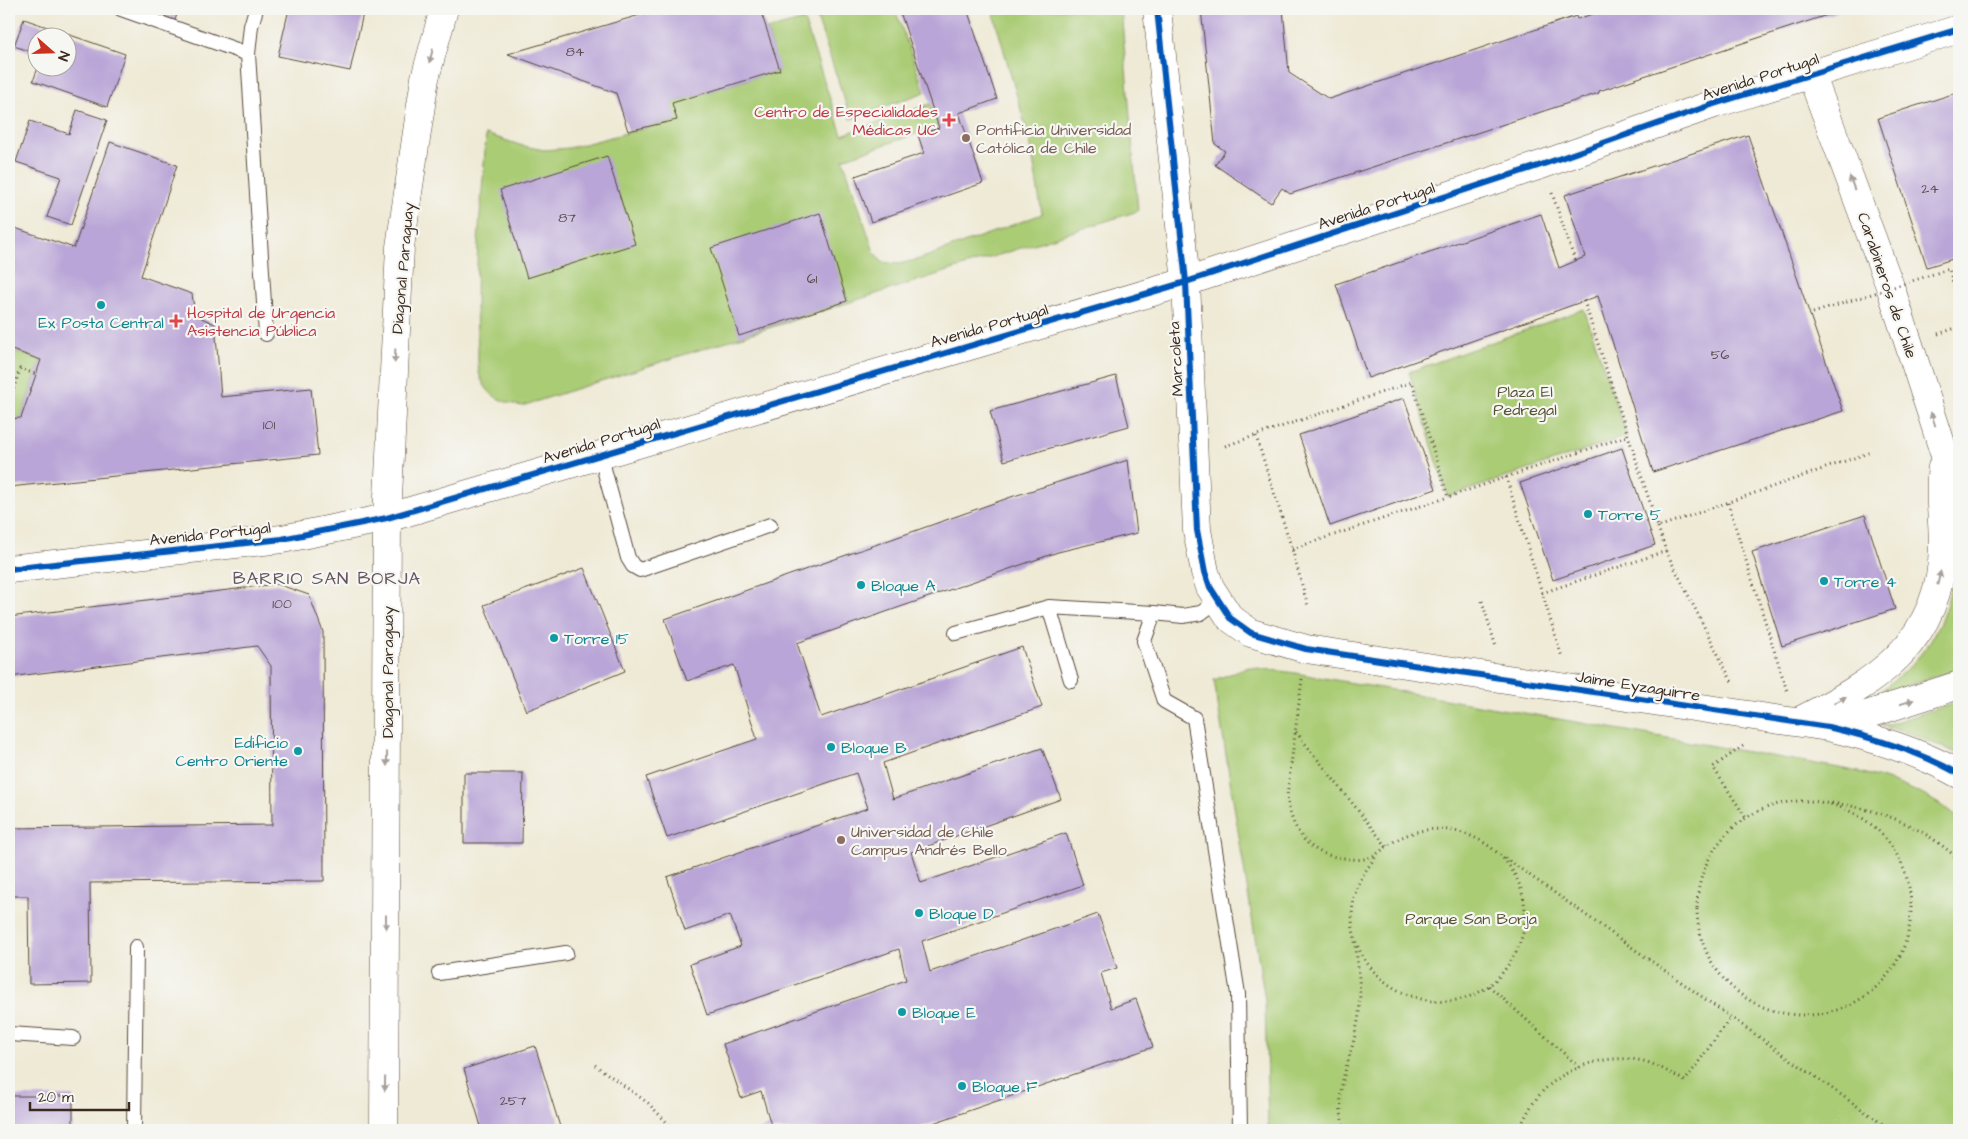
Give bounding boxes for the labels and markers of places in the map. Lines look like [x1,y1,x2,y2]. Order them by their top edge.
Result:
place label: Centro de Especialidades Médicas UC [754,101,938,141]
marker: Centro de Especialidades Médicas UC [942,113,956,127]
place label: Pontificia Universidad Católica de Chile [976,119,1131,159]
marker: Pontificia Universidad Católica de Chile [960,132,972,144]
marker: Ex Posta Central [95,299,107,311]
place label: Hospital de Urgencia Asistencia Pública [187,302,335,342]
place label: Ex Posta Central [38,312,164,334]
marker: Hospital de Urgencia Asistencia Pública [169,314,183,328]
place label: Torre 5 [1598,504,1662,526]
marker: Torre 5 [1582,508,1594,520]
place label: Torre 4 [1834,571,1897,593]
place label: Bloque A [871,575,936,597]
marker: Torre 4 [1818,575,1830,587]
marker: Bloque A [855,579,867,591]
place label: Torre 15 [564,628,630,650]
marker: Torre 15 [548,632,560,644]
place label: Edificio Centro Oriente [176,732,288,772]
place label: Bloque B [841,737,907,759]
marker: Bloque B [825,741,837,753]
marker: Edificio Centro Oriente [292,745,304,757]
place label: Universidad de Chile Campus Andrés Bello [851,821,1007,861]
marker: Universidad de Chile Campus Andrés Bello [835,834,847,846]
place label: Bloque D [929,903,994,925]
marker: Bloque D [913,907,925,919]
place label: Bloque E [912,1002,976,1024]
marker: Bloque E [896,1006,908,1018]
place label: Bloque F [972,1076,1037,1098]
marker: Bloque F [956,1080,968,1092]

